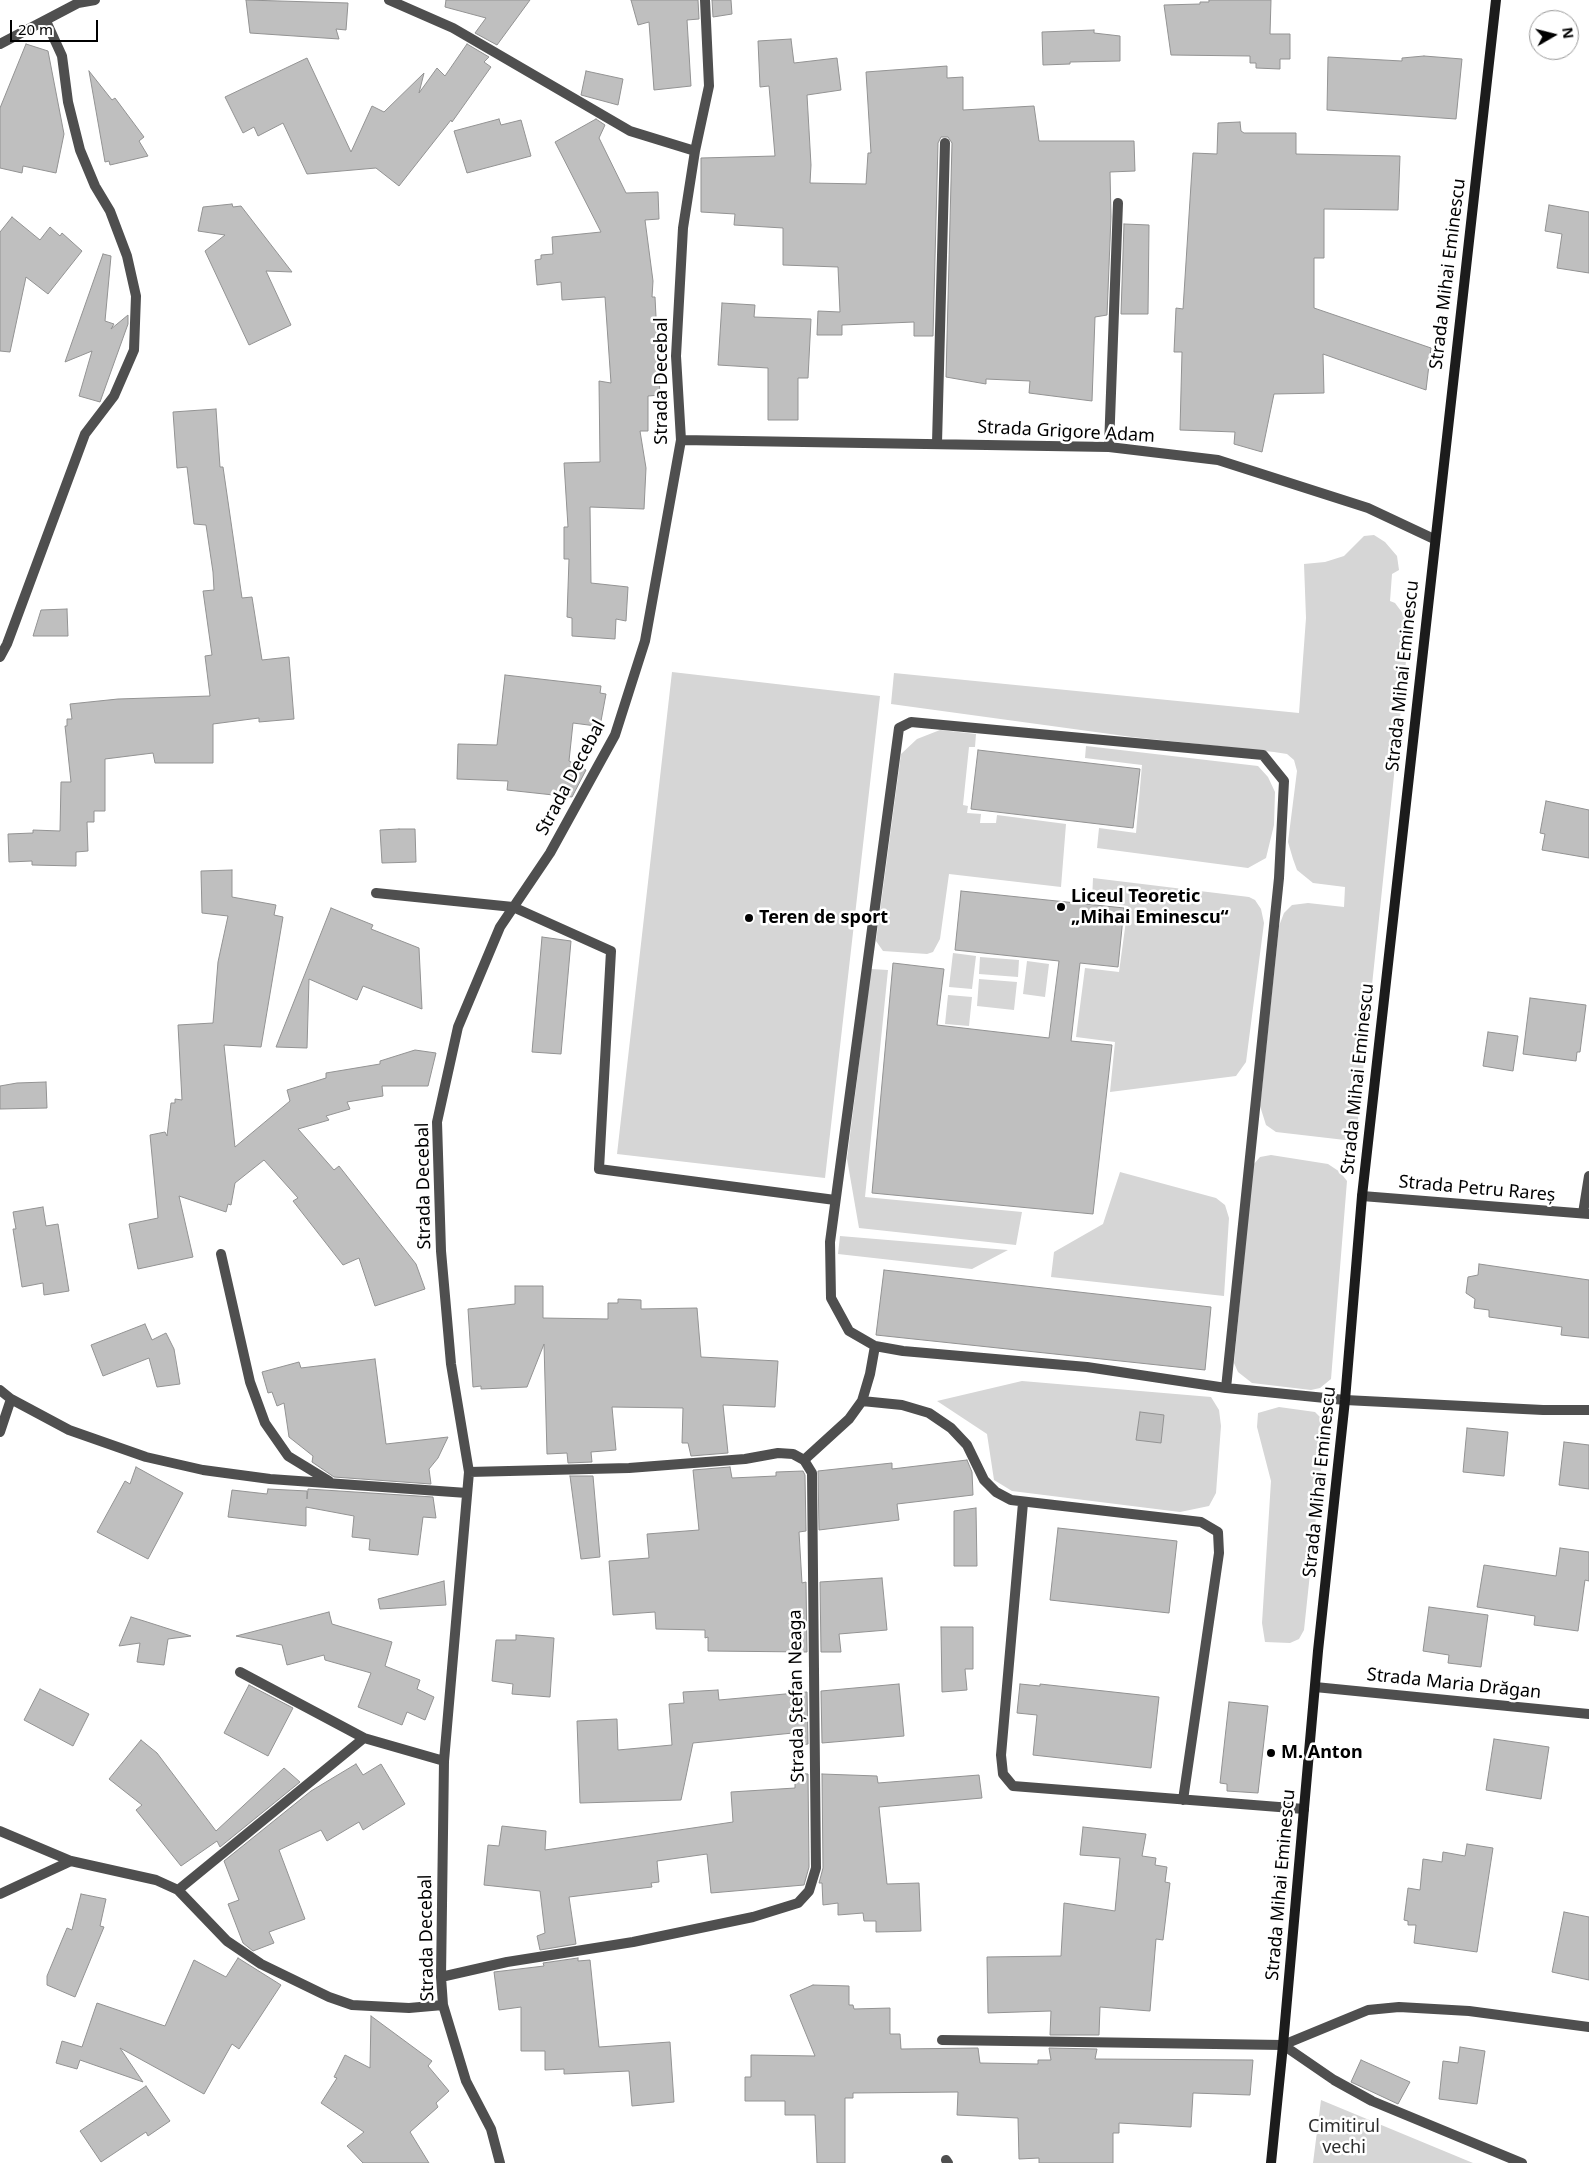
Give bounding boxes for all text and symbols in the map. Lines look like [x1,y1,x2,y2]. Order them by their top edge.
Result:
scale bar [12,10,100,42]
north arrow [1529,10,1579,60]
text: 20 m [18,19,53,39]
text: N [1558,26,1579,40]
street label: Strada Mihai Eminescu [1426,177,1470,371]
street label: Strada Decebal [651,317,673,445]
street label: Strada Grigore Adam [977,417,1155,447]
street label: Strada Mihai Eminescu [1382,579,1424,773]
street label: Strada Decebal [532,717,610,839]
place label: Liceul Teoretic „Mihai Eminescu“ [1071,886,1229,929]
marker: Liceul Teoretic „Mihai Eminescu“ [1055,901,1067,913]
place label: Teren de sport [759,907,888,929]
marker: Teren de sport [743,912,755,924]
street label: Strada Mihai Eminescu [1337,982,1379,1176]
street label: Strada Decebal [412,1122,436,1250]
street label: Strada Petru Rareș [1398,1171,1556,1207]
street label: Strada Mihai Eminescu [1299,1385,1341,1579]
street label: Strada Ștefan Neaga [785,1609,809,1783]
street label: Strada Maria Drăgan [1366,1664,1542,1704]
place label: M. Anton [1281,1742,1363,1764]
marker: M. Anton [1265,1747,1277,1759]
street label: Strada Mihai Eminescu [1262,1788,1300,1982]
street label: Strada Decebal [415,1874,439,2002]
park label: Cimitirul vechi [1308,2116,1380,2158]

